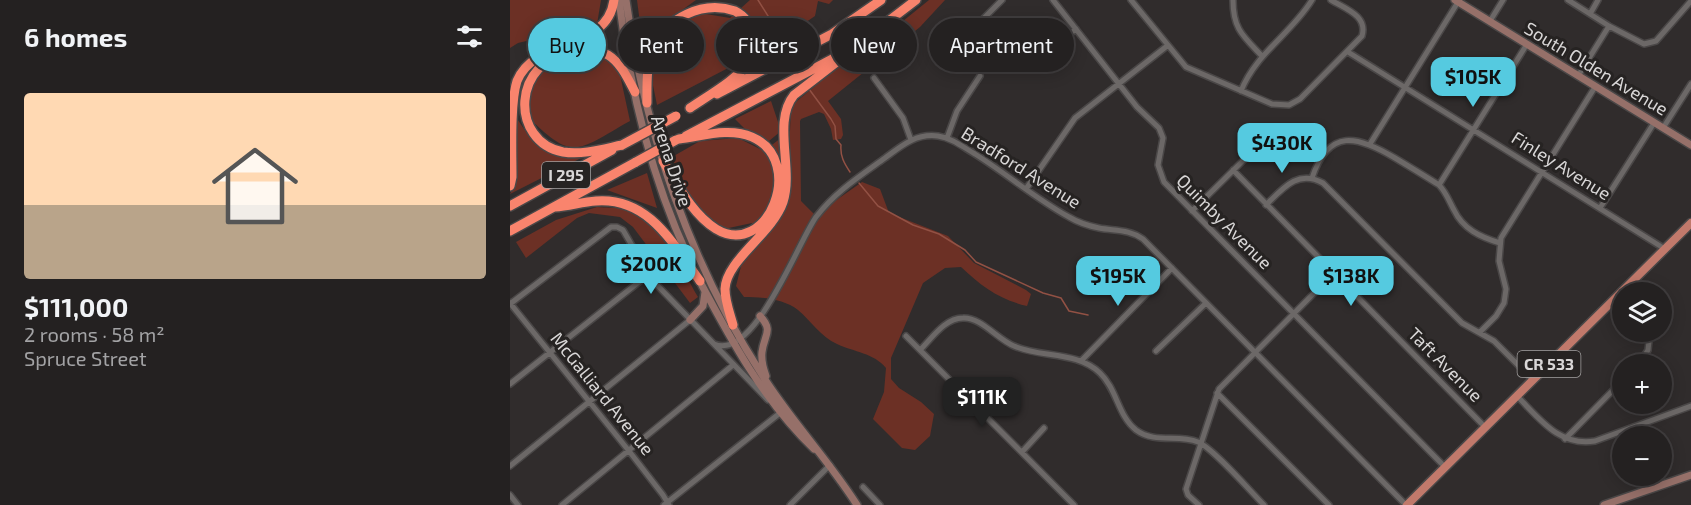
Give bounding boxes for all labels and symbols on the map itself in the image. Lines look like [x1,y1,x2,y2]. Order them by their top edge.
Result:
street label: South Olden Avenue [1521,17,1672,120]
pin: $105K [1431,57,1515,108]
street label: Arena Drive [647,112,697,209]
street label: Bradford Avenue [958,122,1085,213]
pin: $430K [1240,123,1324,174]
street label: Finley Avenue [1508,126,1615,204]
road number: I 295 [542,162,590,188]
street label: Quimby Avenue [1172,169,1277,274]
pin: $200K [609,244,693,295]
pin: $195K [1076,256,1160,307]
pin: $138K [1309,256,1393,307]
street label: Taft Avenue [1404,322,1488,406]
street label: McGalliard Avenue [546,327,659,459]
road number: CR 533 [1518,351,1580,377]
pin: $111K [940,377,1024,428]

